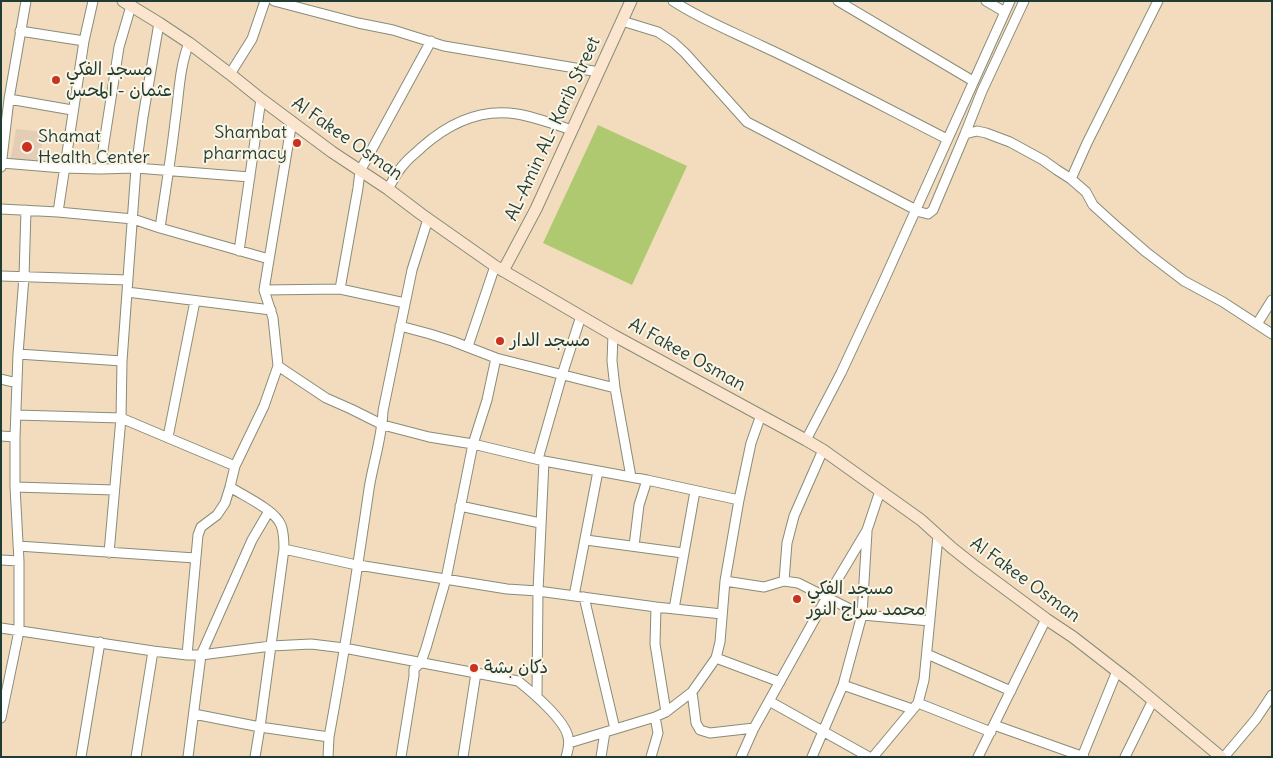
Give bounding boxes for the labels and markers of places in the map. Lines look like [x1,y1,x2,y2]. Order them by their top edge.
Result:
place label: مسجد الفكي عثمان - المحس [66,59,172,102]
marker: مسجد الفكي عثمان - المحس [50,74,62,86]
place label: Shambat pharmacy [203,122,287,164]
place label: Shamat Health Center [38,126,150,168]
marker: Shambat pharmacy [291,137,303,149]
marker: Shamat Health Center [20,140,34,154]
place label: مسجد الدار [510,330,590,352]
marker: مسجد الدار [494,335,506,347]
place label: مسجد الفكي محمد سراج النور [807,578,926,620]
marker: مسجد الفكي محمد سراج النور [791,593,803,605]
place label: دكان بشة [484,657,548,679]
marker: دكان بشة [468,662,480,674]

